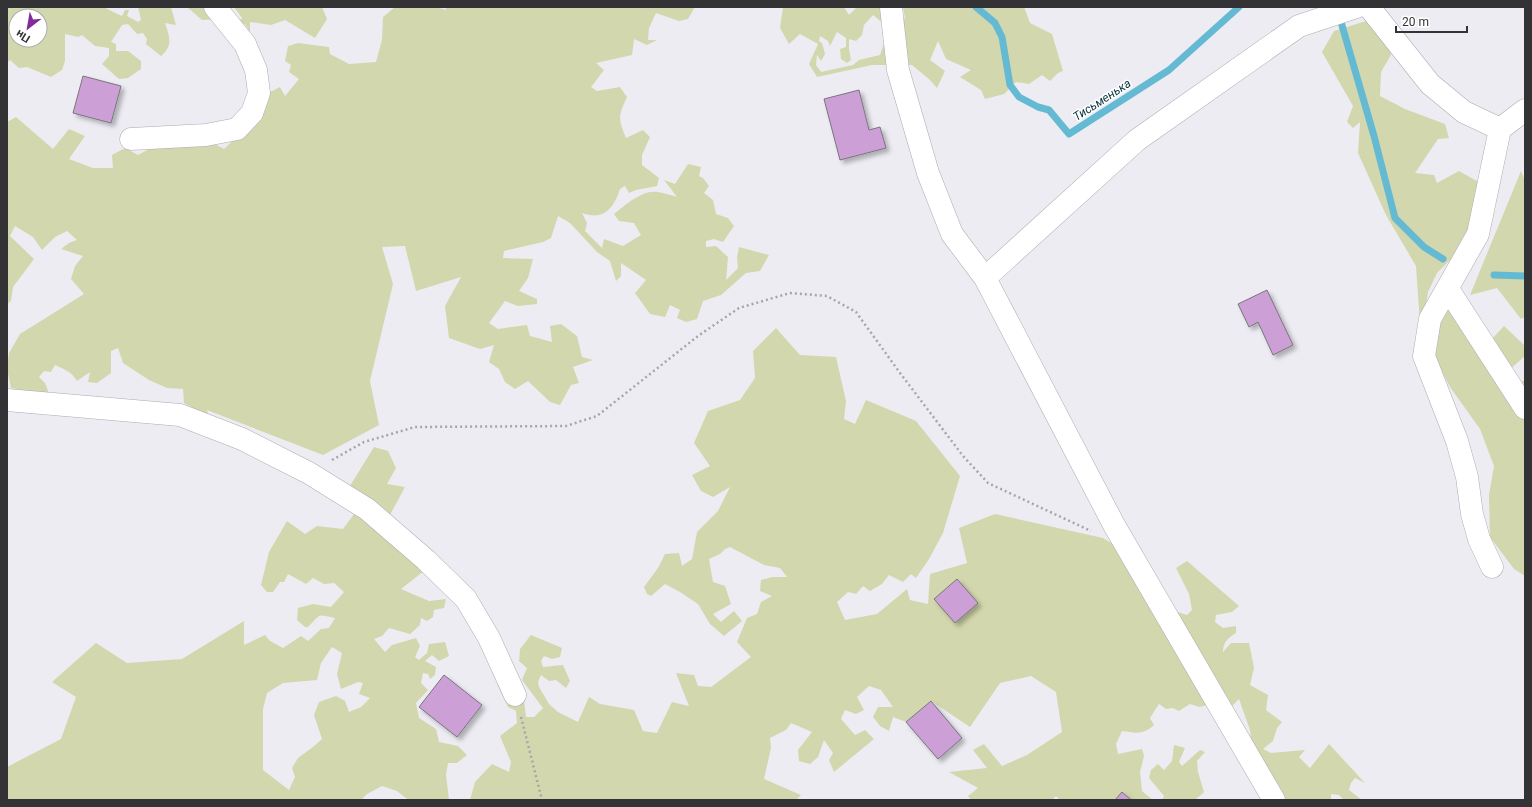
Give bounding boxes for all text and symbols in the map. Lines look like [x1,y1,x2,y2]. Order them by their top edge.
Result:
north arrow [8,8,48,48]
scale bar [1396,8,1467,34]
text: 20 m [1402,15,1429,29]
text: Пн [14,27,32,45]
water label: Тисьменька [1071,76,1133,124]

